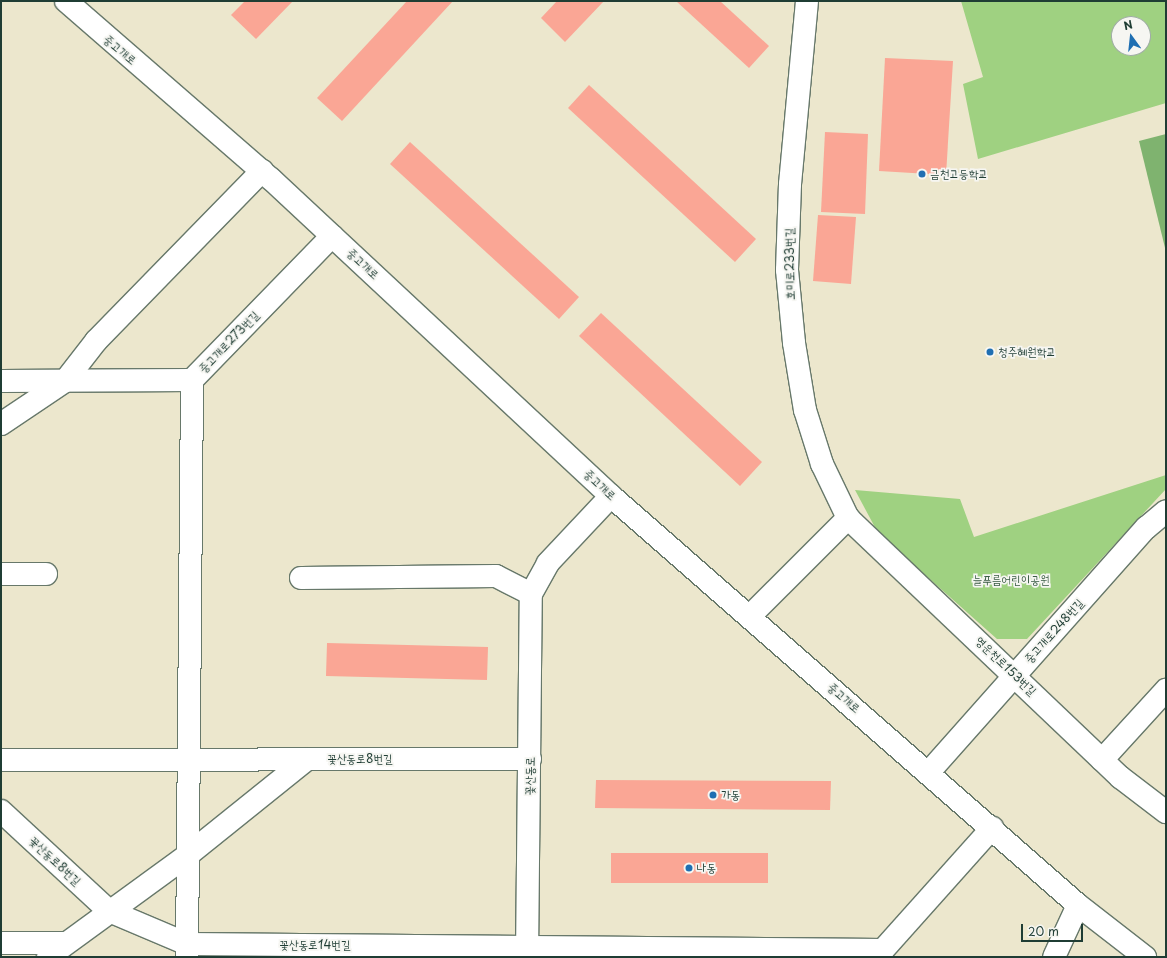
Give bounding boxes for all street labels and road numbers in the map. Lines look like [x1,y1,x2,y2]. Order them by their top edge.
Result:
street label: 중고개로 [101,32,139,68]
street label: 호미로233번길 [782,228,798,300]
street label: 중고개로 [344,246,382,282]
street label: 중고개로273번길 [196,308,262,376]
street label: 중고개로 [581,467,619,503]
street label: 중고개로248번길 [1021,596,1087,666]
street label: 영운천로153번길 [973,633,1039,699]
street label: 중고개로 [825,680,863,716]
street label: 꽃산동로8번길 [327,752,393,766]
street label: 꽃산동로 [522,757,538,795]
street label: 꽃산동로8번길 [26,833,84,889]
street label: 꽃산동로14번길 [279,938,351,952]

